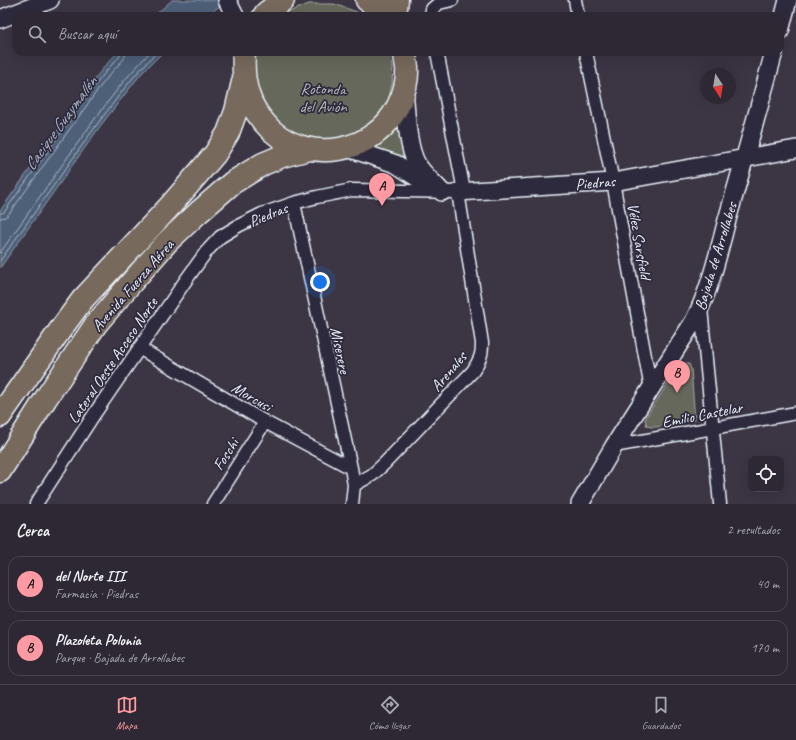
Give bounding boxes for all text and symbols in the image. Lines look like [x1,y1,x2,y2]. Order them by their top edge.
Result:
search box [12,12,784,56]
icon: search [26,23,48,45]
text: Buscar aquí [58,25,117,44]
north arrow [700,68,736,104]
water label: Cacique Guaymallén [19,71,102,174]
park label: Rotonda del Avión [299,79,347,117]
street label: Piedras [574,171,617,195]
pin: A [369,173,395,206]
street label: Piedras [246,198,292,232]
street label: Bajada de Arrollabes [690,198,742,313]
street label: Vélez Sarsfield [622,202,656,283]
street label: Avenida Fuerza Aérea [87,234,179,336]
your location [310,272,330,292]
street label: Lateral Oeste Acceso Norte [63,292,163,427]
street label: Miserere [325,325,355,377]
street label: Arenales [426,346,472,396]
pin: B [664,360,690,393]
street label: Morcusi [228,377,277,417]
street label: Emilio Castelar [660,397,745,433]
street label: Foschi [208,433,244,474]
map controls [748,456,784,492]
button: locate [748,456,784,492]
text: Cerca [16,520,49,541]
text: 2 resultados [727,522,780,538]
text: del Norte III [55,567,125,586]
text: A [27,576,33,592]
text: 40 m [757,576,779,592]
text: Farmacia · Piedras [55,586,138,602]
text: Plazoleta Polonia [55,631,141,650]
text: B [27,640,33,656]
text: 170 m [751,640,779,656]
text: Parque · Bajada de Arrollabes [55,650,184,666]
tab: Mapa [116,694,138,732]
tab: Cómo llegar [369,694,411,732]
tab: Guardados [642,694,680,732]

